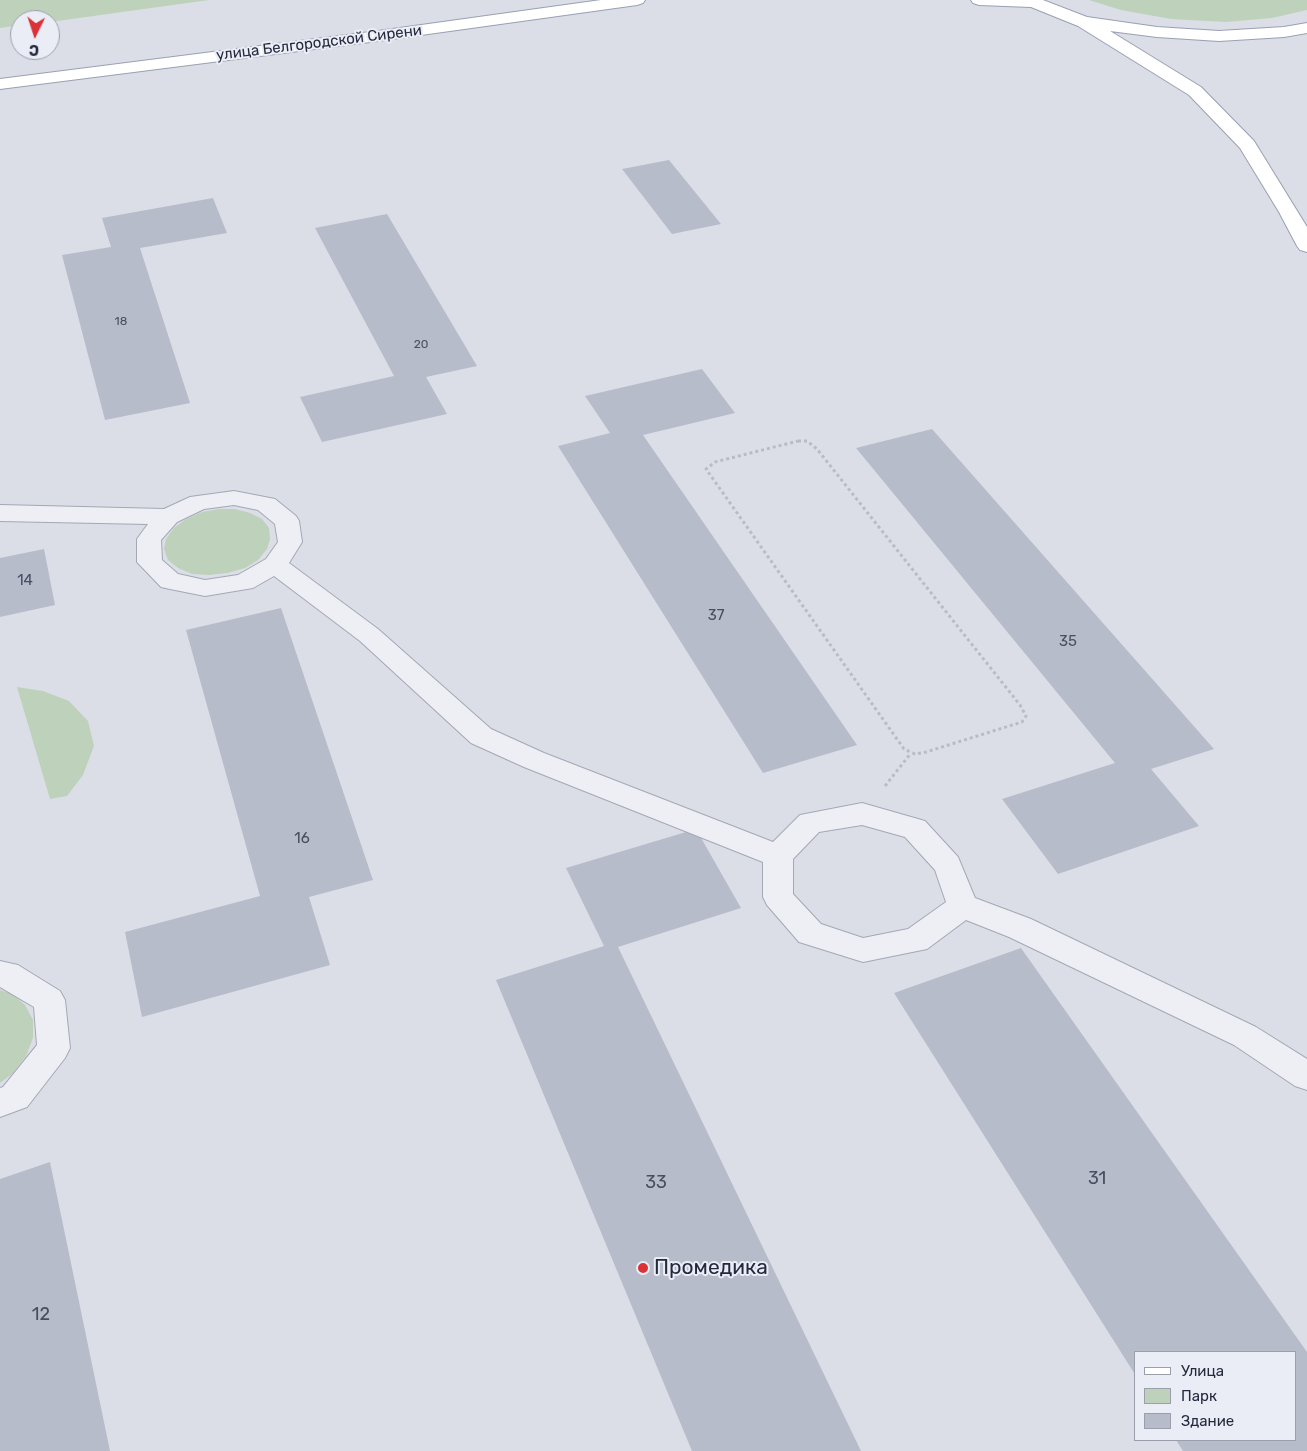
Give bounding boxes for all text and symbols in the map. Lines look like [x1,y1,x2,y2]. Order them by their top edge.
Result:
north arrow [10,10,60,60]
street label: улица Белгородской Сирени [215,21,423,65]
text: С [29,41,39,58]
house number: 18 [115,315,127,329]
house number: 20 [414,338,428,352]
house number: 14 [17,572,33,590]
house number: 37 [708,607,724,625]
house number: 35 [1059,633,1077,651]
house number: 16 [294,830,310,848]
house number: 31 [1088,1168,1106,1190]
house number: 33 [645,1172,667,1194]
place label: Промедика [654,1255,768,1281]
marker: Промедика [636,1261,650,1275]
house number: 12 [32,1304,50,1326]
legend [1134,1351,1297,1441]
text: Улица [1181,1362,1224,1380]
text: Парк [1181,1387,1217,1405]
text: Здание [1181,1412,1234,1430]

